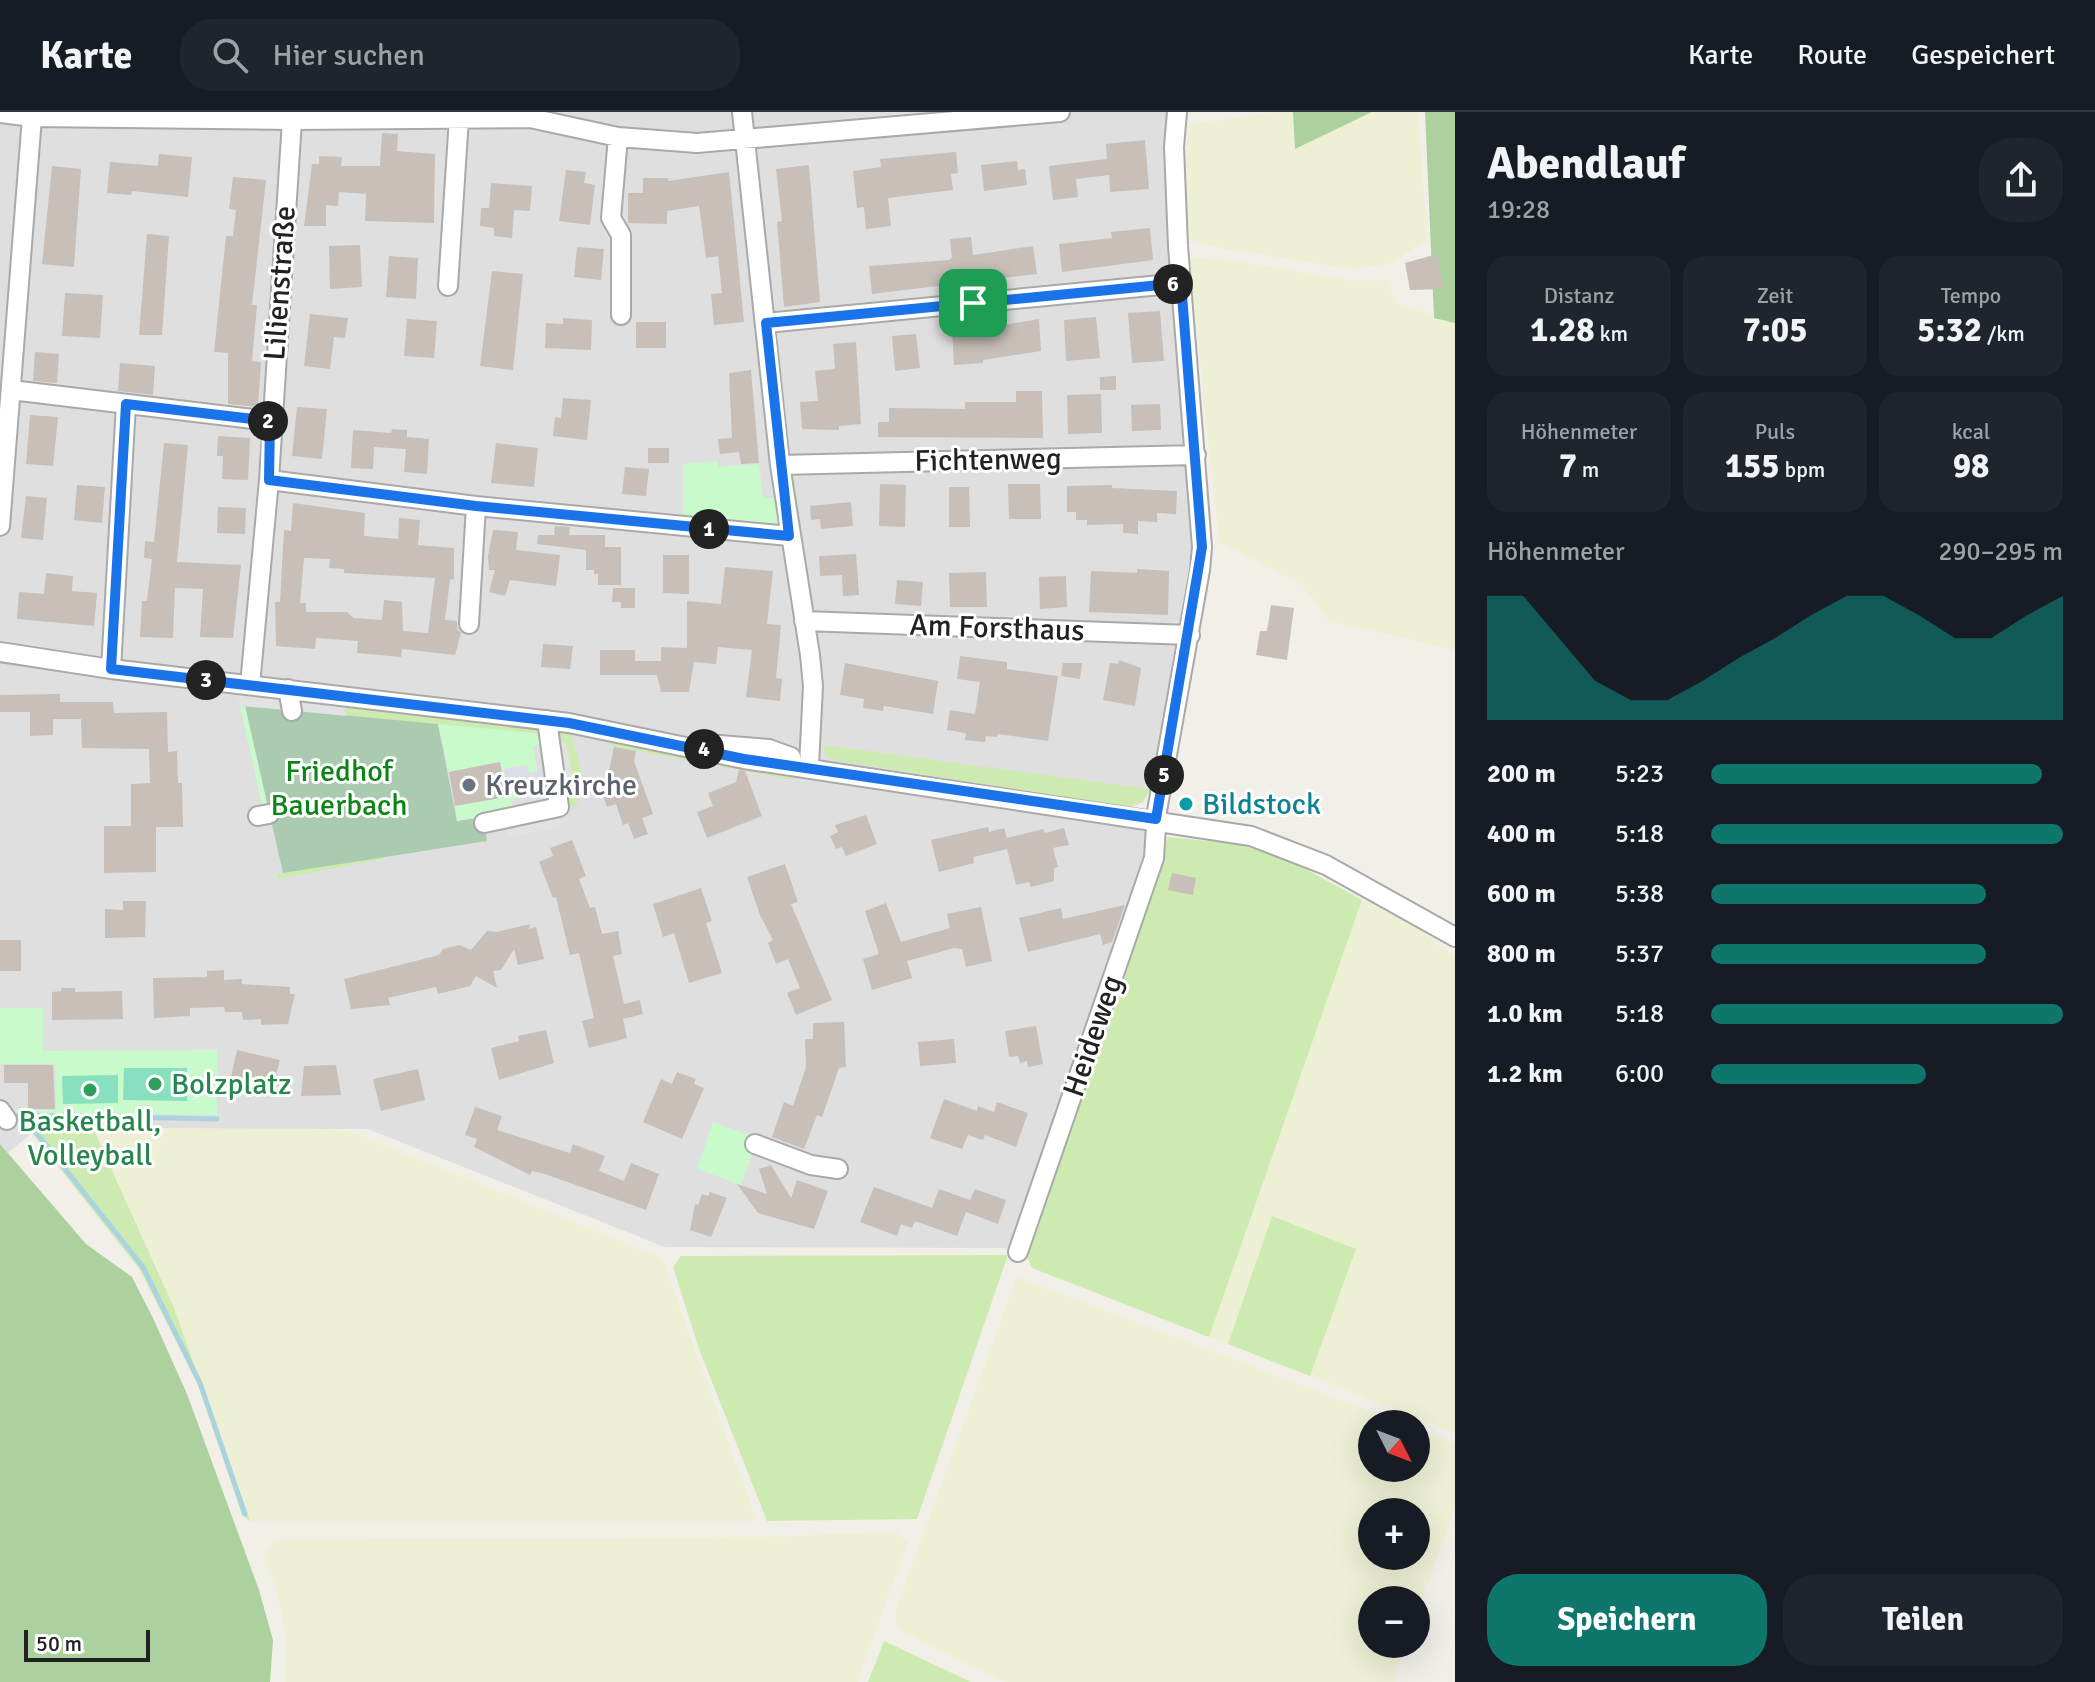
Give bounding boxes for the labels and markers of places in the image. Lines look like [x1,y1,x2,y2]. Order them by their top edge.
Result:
pin: 6 [1153,264,1193,304]
pin [939,269,1007,337]
pin: 2 [248,401,288,441]
pin: 1 [689,509,729,549]
pin: 3 [186,660,226,700]
pin: 4 [684,729,724,769]
pin: 5 [1144,755,1184,795]
place label: Kreuzkirche [485,767,637,804]
marker: Kreuzkirche [460,776,478,794]
place label: Bildstock [1202,786,1321,823]
marker: Bildstock [1177,795,1195,813]
place label: Bolzplatz [171,1066,291,1103]
marker: Bolzplatz [146,1075,164,1093]
marker: Basketball, Volleyball [81,1081,99,1099]
place label: Basketball, Volleyball [19,1103,161,1174]

